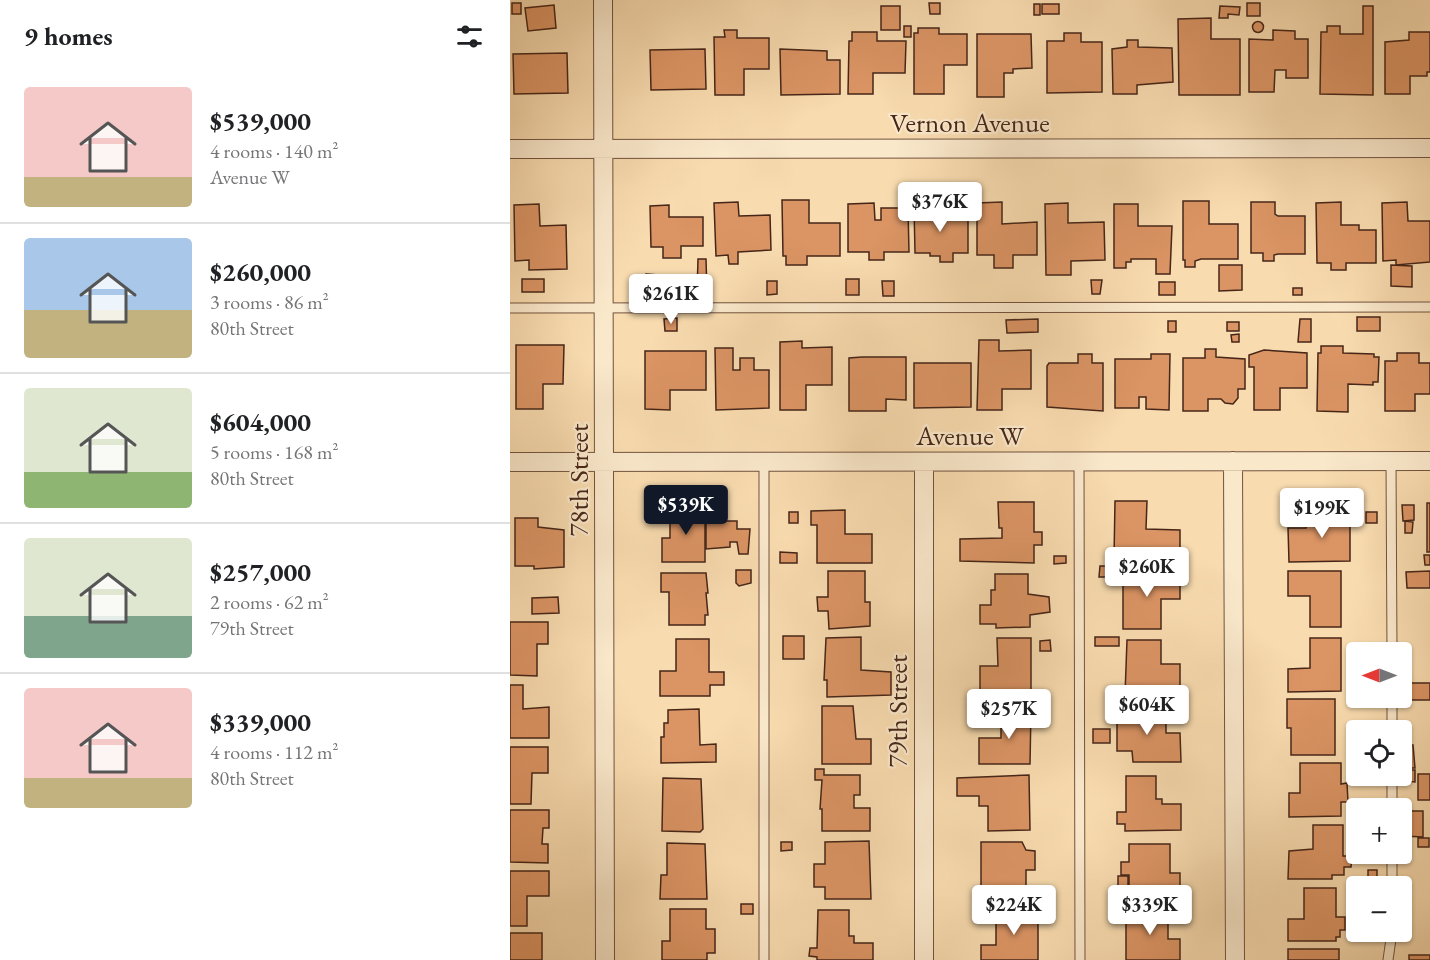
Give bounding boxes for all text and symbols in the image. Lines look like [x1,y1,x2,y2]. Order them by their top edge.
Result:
text: 9 homes [24,19,113,53]
icon: filters [453,20,486,53]
text: $539,000 [210,104,311,138]
street label: Vernon Avenue [890,105,1050,140]
icon: home [72,111,144,183]
text: 4 rooms · 140 m² [210,138,338,164]
text: Avenue W [210,164,290,190]
pin: $376K [898,182,982,233]
text: $376K [912,188,968,214]
text: $260,000 [210,255,311,289]
icon: home [72,262,144,334]
pin: $261K [629,274,713,325]
text: $261K [643,280,699,306]
text: 3 rooms · 86 m² [210,289,329,315]
text: 80th Street [210,315,294,341]
text: $604,000 [210,405,311,439]
icon: home [72,412,144,484]
street label: Avenue W [915,418,1025,453]
street label: 78th Street [561,423,596,537]
text: 5 rooms · 168 m² [210,439,338,465]
text: 80th Street [210,465,294,491]
pin: $539K [644,485,728,536]
pin: $199K [1280,488,1364,539]
text: $539K [658,491,714,517]
text: $199K [1294,494,1350,520]
pin: $260K [1105,547,1189,598]
text: $260K [1119,553,1175,579]
text: $257,000 [210,555,311,589]
icon: home [72,562,144,634]
text: 2 rooms · 62 m² [210,589,329,615]
text: 79th Street [210,615,294,641]
north arrow [1346,642,1412,708]
map controls [1346,642,1412,942]
street label: 79th Street [880,654,915,768]
pin: $604K [1105,685,1189,736]
pin: $257K [967,689,1051,740]
text: $604K [1119,691,1175,717]
text: $257K [981,695,1037,721]
text: $339,000 [210,705,311,739]
icon: home [72,712,144,784]
button: locate [1346,720,1412,786]
text: 4 rooms · 112 m² [210,739,338,765]
text: 80th Street [210,765,294,791]
button: + [1346,798,1412,864]
button: − [1346,876,1412,942]
pin: $224K [972,885,1056,936]
pin: $339K [1108,885,1192,936]
text: $224K [986,891,1042,917]
text: $339K [1122,891,1178,917]

